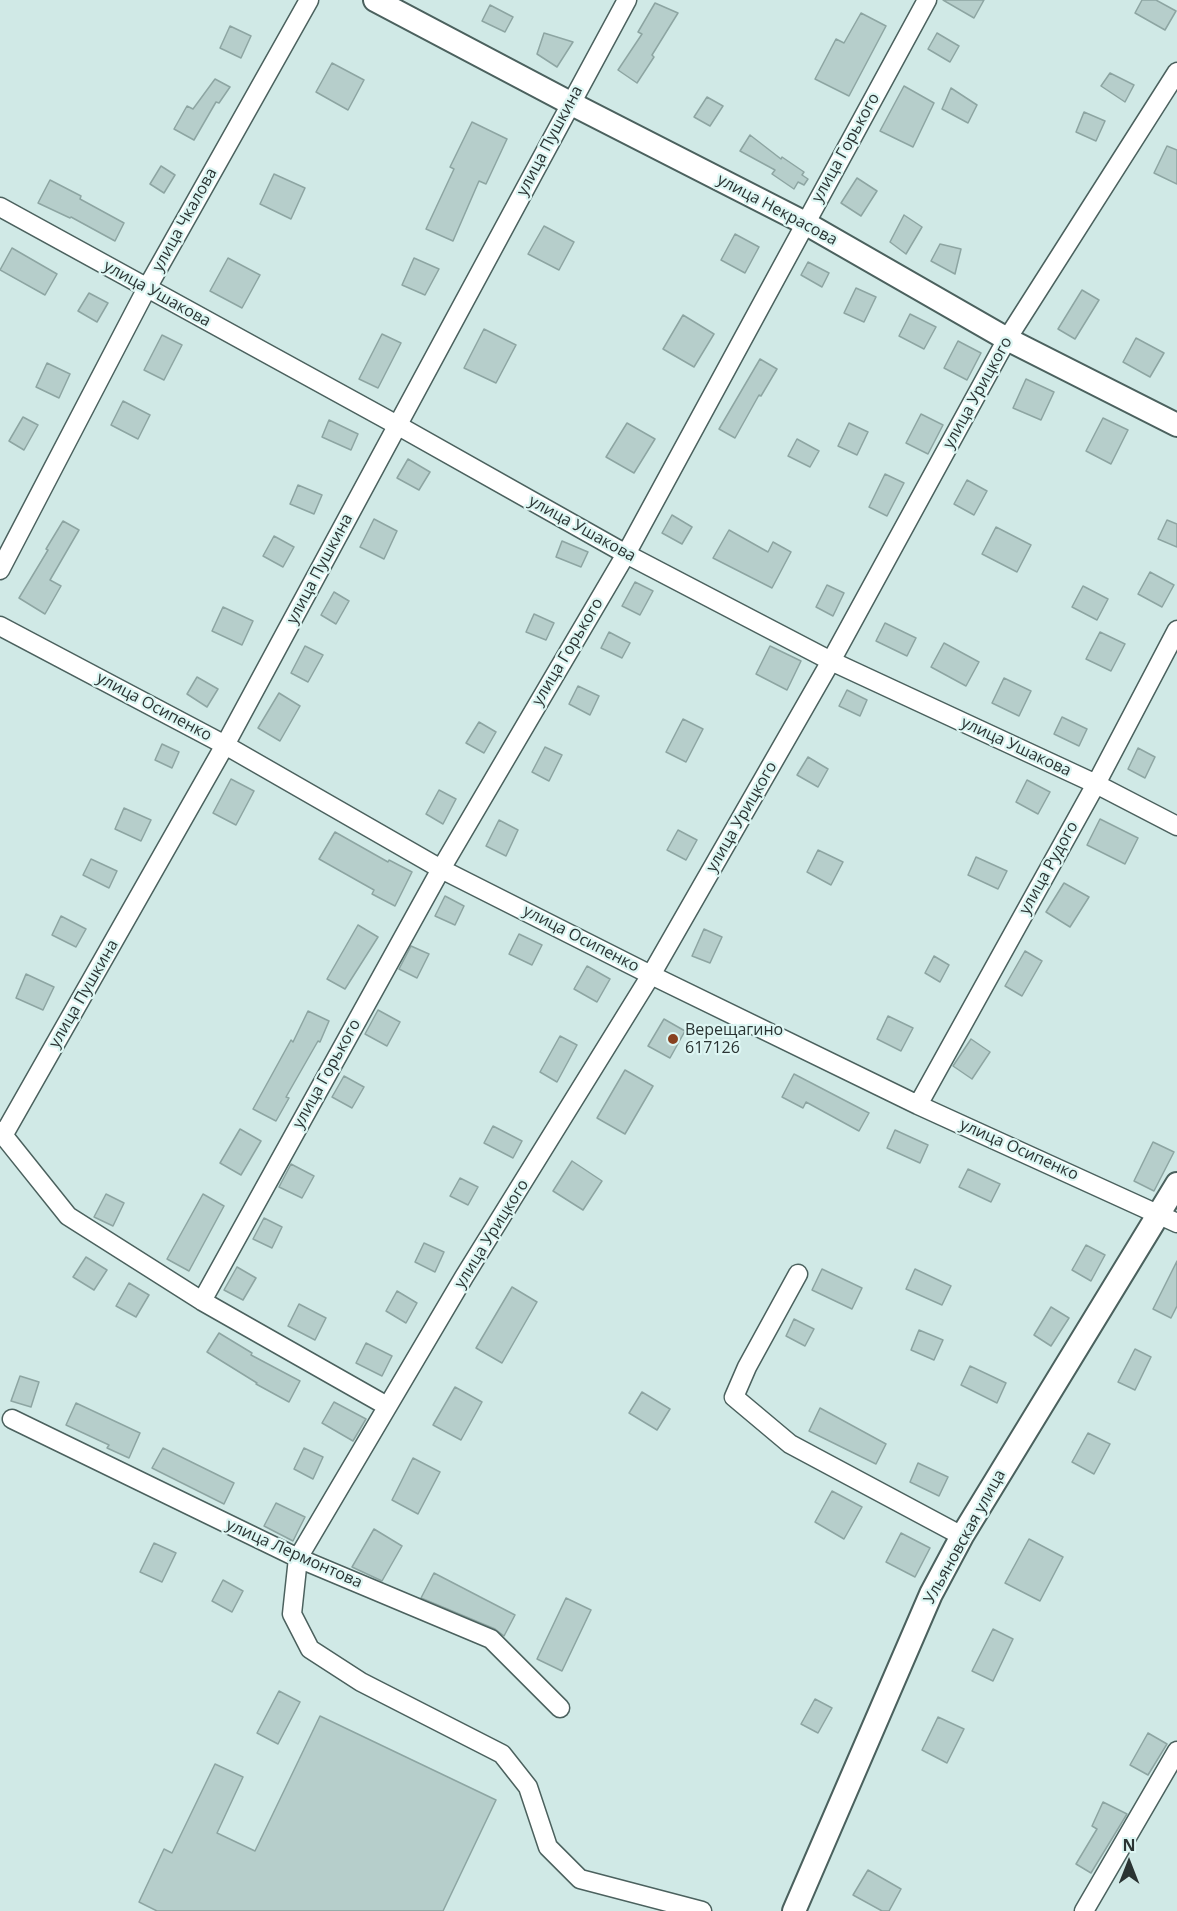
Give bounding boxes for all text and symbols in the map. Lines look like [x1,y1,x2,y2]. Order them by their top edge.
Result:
street label: улица Пушкина [513,83,587,199]
street label: улица Горького [808,90,884,206]
street label: улица Чкалова [149,165,221,275]
street label: улица Некрасова [714,170,840,250]
street label: улица Ушакова [100,257,214,331]
street label: улица Урицкого [939,334,1017,452]
street label: улица Ушакова [525,492,639,566]
street label: улица Пушкина [283,511,357,627]
street label: улица Горького [528,595,608,709]
street label: улица Осипенко [93,669,215,745]
street label: улица Ушакова [958,713,1074,781]
street label: улица Урицкого [703,758,781,876]
street label: улица Рудого [1016,818,1082,918]
street label: улица Осипенко [520,901,642,977]
street label: улица Пушкина [45,936,123,1052]
street label: улица Горького [289,1016,365,1132]
place label: Верещагино 617126 [685,1020,783,1058]
marker: Верещагино 617126 [666,1032,680,1046]
street label: улица Осипенко [957,1115,1081,1185]
street label: улица Урицкого [451,1176,533,1292]
street label: Ульяновская улица [920,1467,1010,1607]
street label: улица Лермонтова [223,1515,365,1593]
north arrow [1099,1833,1159,1893]
text: N [1122,1834,1136,1856]

